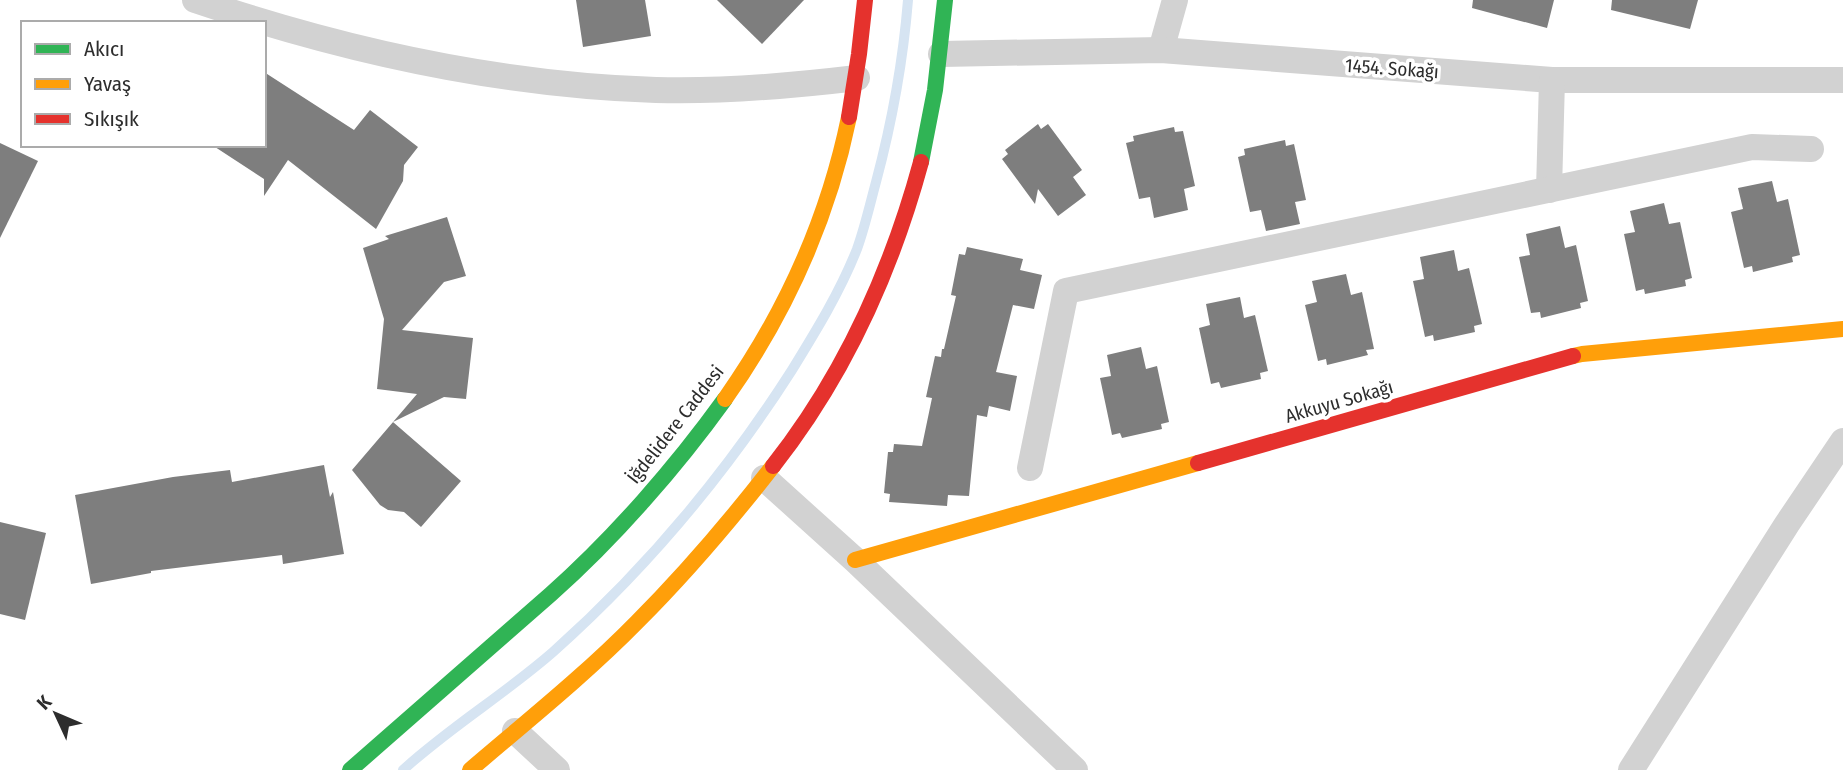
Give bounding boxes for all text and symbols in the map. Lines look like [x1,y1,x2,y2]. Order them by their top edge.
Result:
legend [21,21,266,147]
text: Akıcı [84,36,124,62]
street label: 1454. Sokağı [1344,54,1439,83]
text: Yavaş [84,71,131,97]
text: Sıkışık [84,106,139,132]
street label: İğdelidere Caddesi [622,361,729,488]
street label: Akkuyu Sokağı [1283,375,1396,428]
north arrow [21,679,91,749]
text: K [32,690,57,714]

